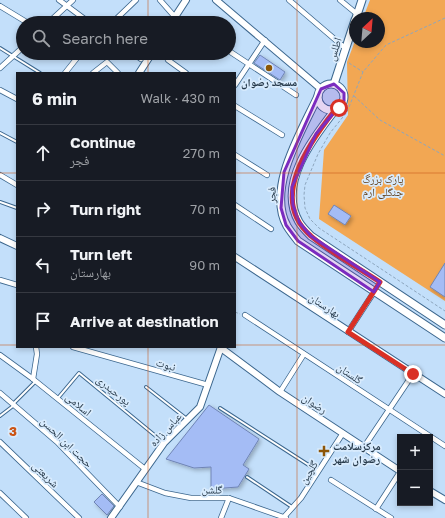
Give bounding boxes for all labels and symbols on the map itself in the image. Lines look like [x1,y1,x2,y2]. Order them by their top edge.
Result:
north arrow [349,12,385,48]
street label: اطلس [324,36,345,63]
marker: مسجد رضوان [264,63,274,73]
place label: مسجد رضوان [241,75,297,90]
route start [330,99,348,117]
park label: پارک بزرگ جنگلی ارم [362,172,404,199]
street label: فجر [264,186,278,204]
street label: بهارستان [306,290,343,321]
street label: نبوت [155,355,177,373]
street label: گلستان [334,360,365,387]
route end [404,365,422,383]
street label: پورحیدری [94,372,134,409]
street label: اسلامی [63,390,94,419]
street label: رضوان [300,390,330,417]
street label: عباس زاده [146,409,185,449]
street label: حجت ابن الحسن [38,414,96,471]
text: 3 [9,423,17,439]
place label: مرکزسلامت رضوان شهر [332,439,381,467]
marker: مرکزسلامت رضوان شهر [318,445,330,457]
street label: شریعتی [29,458,62,490]
street label: گلچین [296,458,321,487]
street label: گلشن [201,482,223,497]

